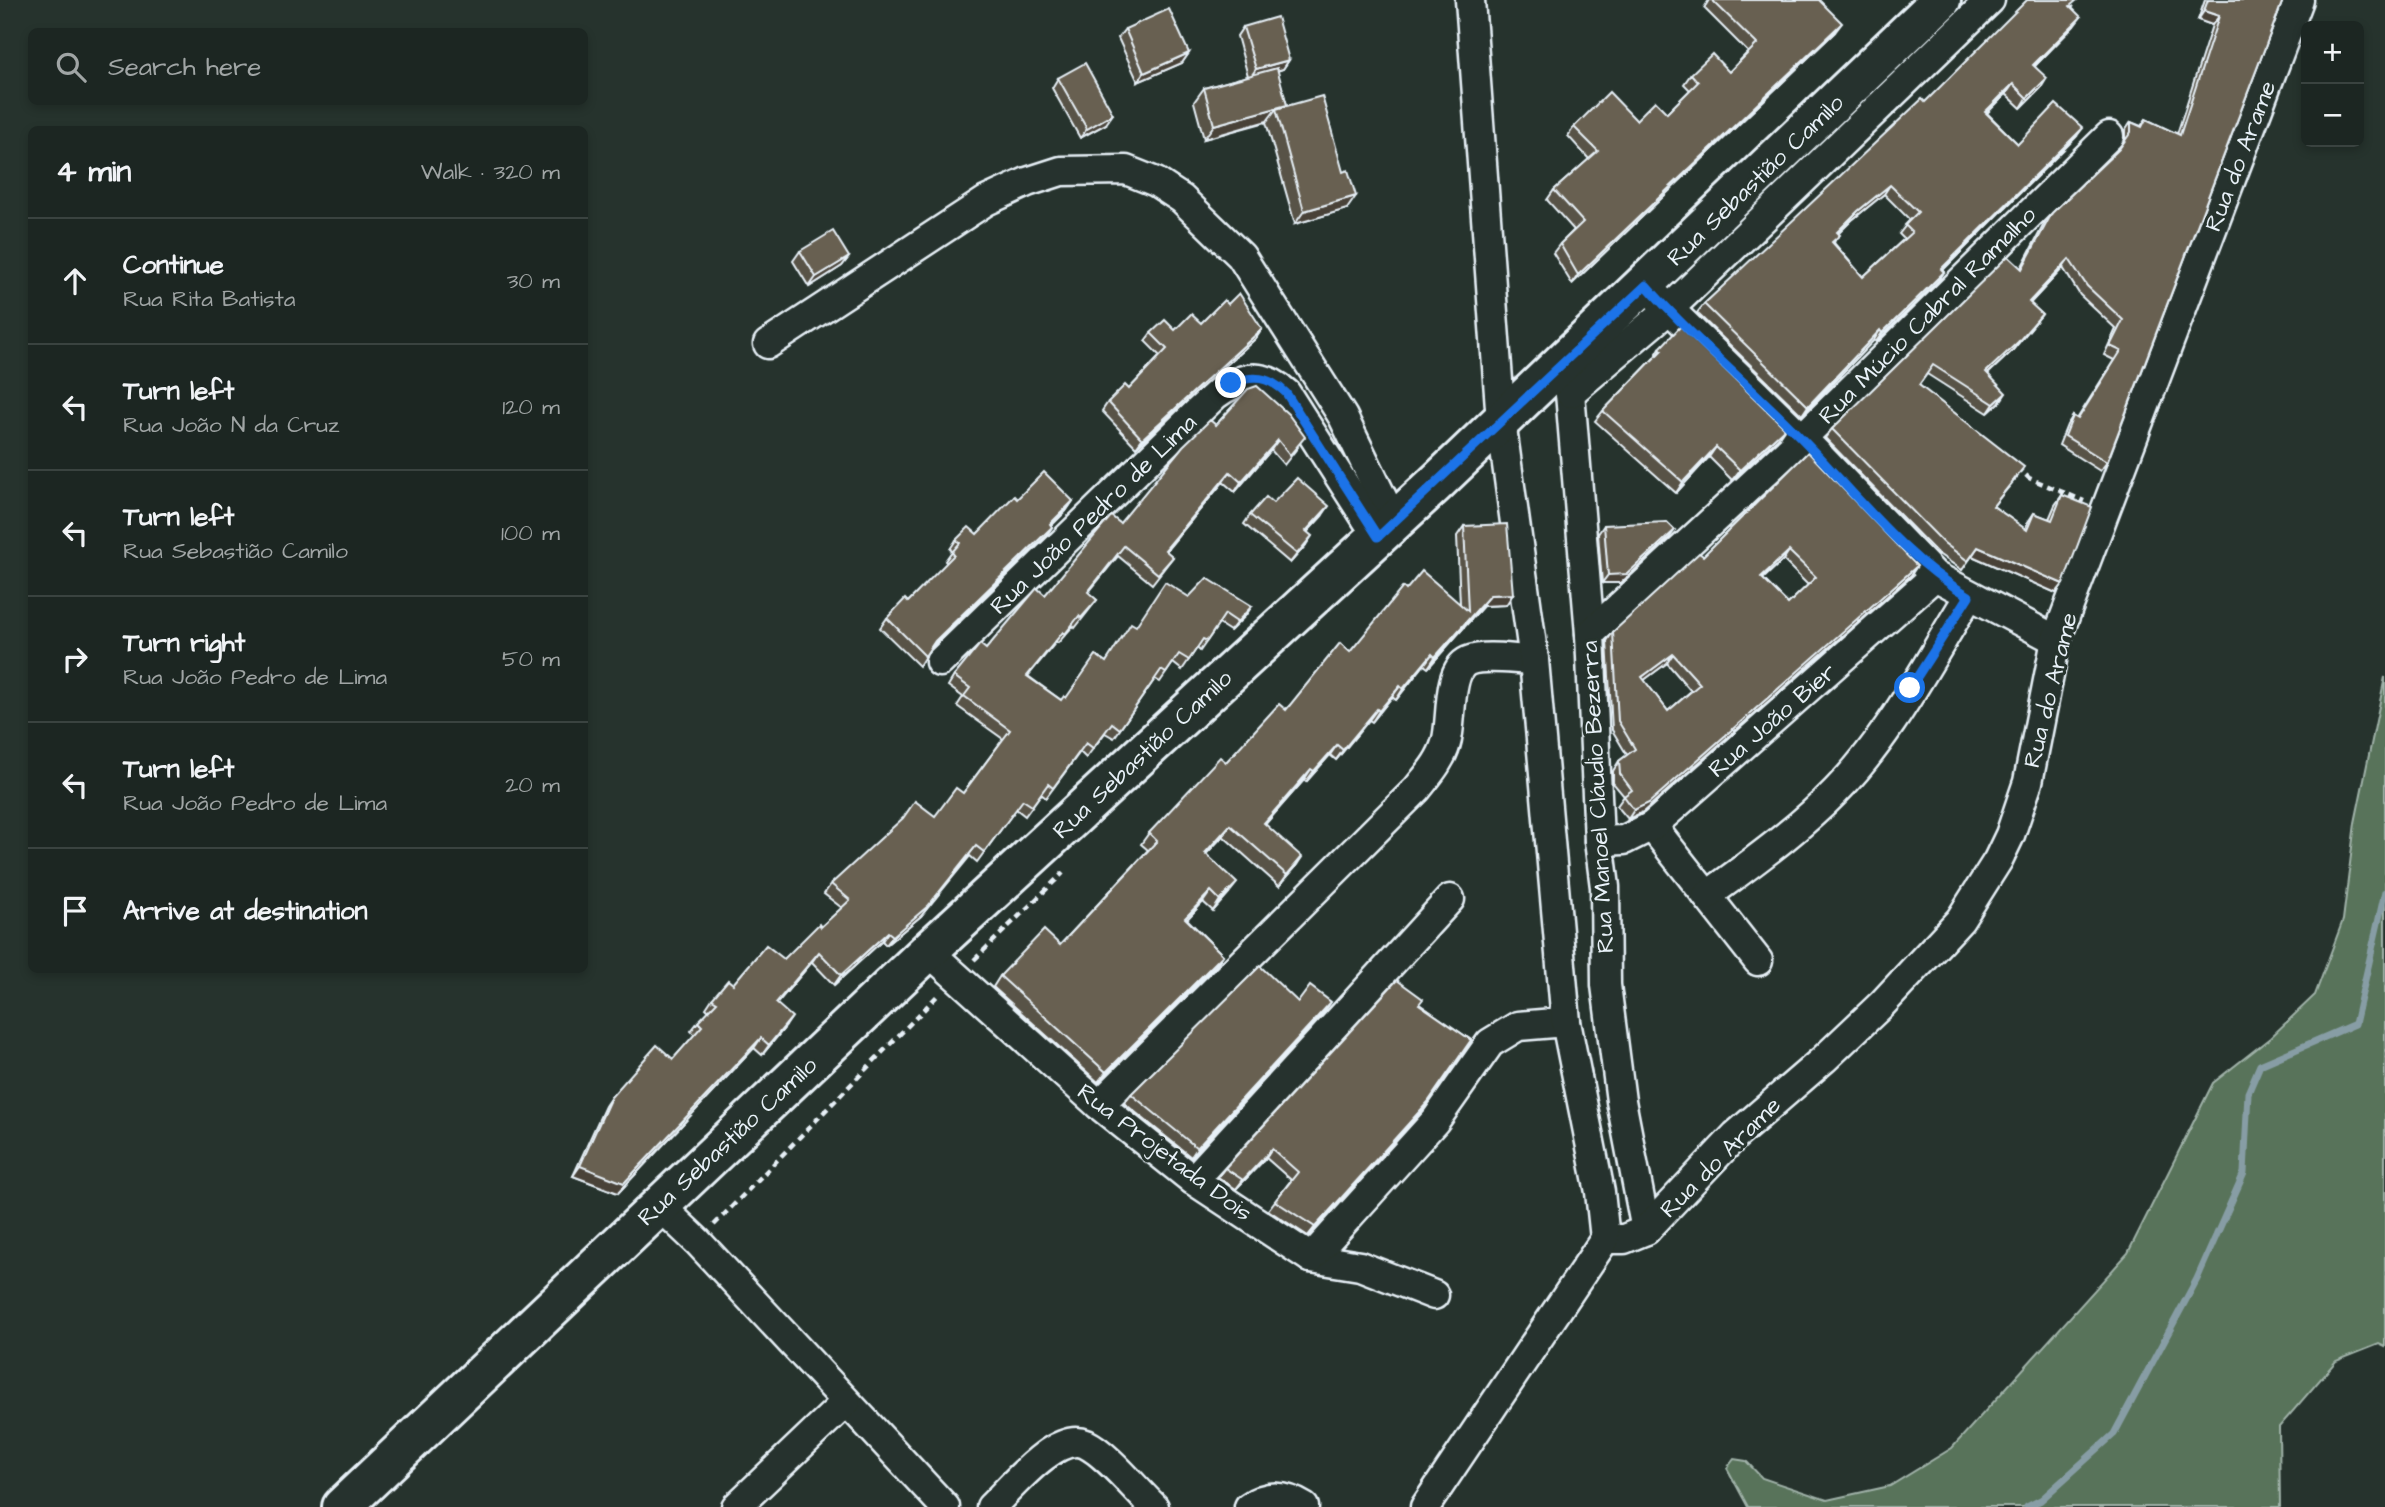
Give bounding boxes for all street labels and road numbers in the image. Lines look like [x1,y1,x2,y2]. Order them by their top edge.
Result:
street label: Rua do Arame [2197,76,2285,237]
street label: Rua Sebastião Camilo [1659,87,1852,274]
street label: Rua Múcio Cabral Ramalho [1811,199,2045,432]
street label: Rua João Pedro de Lima [983,407,1205,623]
street label: Rua do Arame [2015,609,2087,772]
street label: Rua Manoel Cláudio Bezerra [1573,640,1623,954]
street label: Rua João Bier [1701,656,1844,786]
street label: Rua Sebastião Camilo [1045,662,1240,847]
street label: Rua Sebastião Camilo [630,1049,825,1234]
street label: Rua Projetada Dois [1070,1076,1259,1230]
street label: Rua do Arame [1652,1089,1789,1226]

